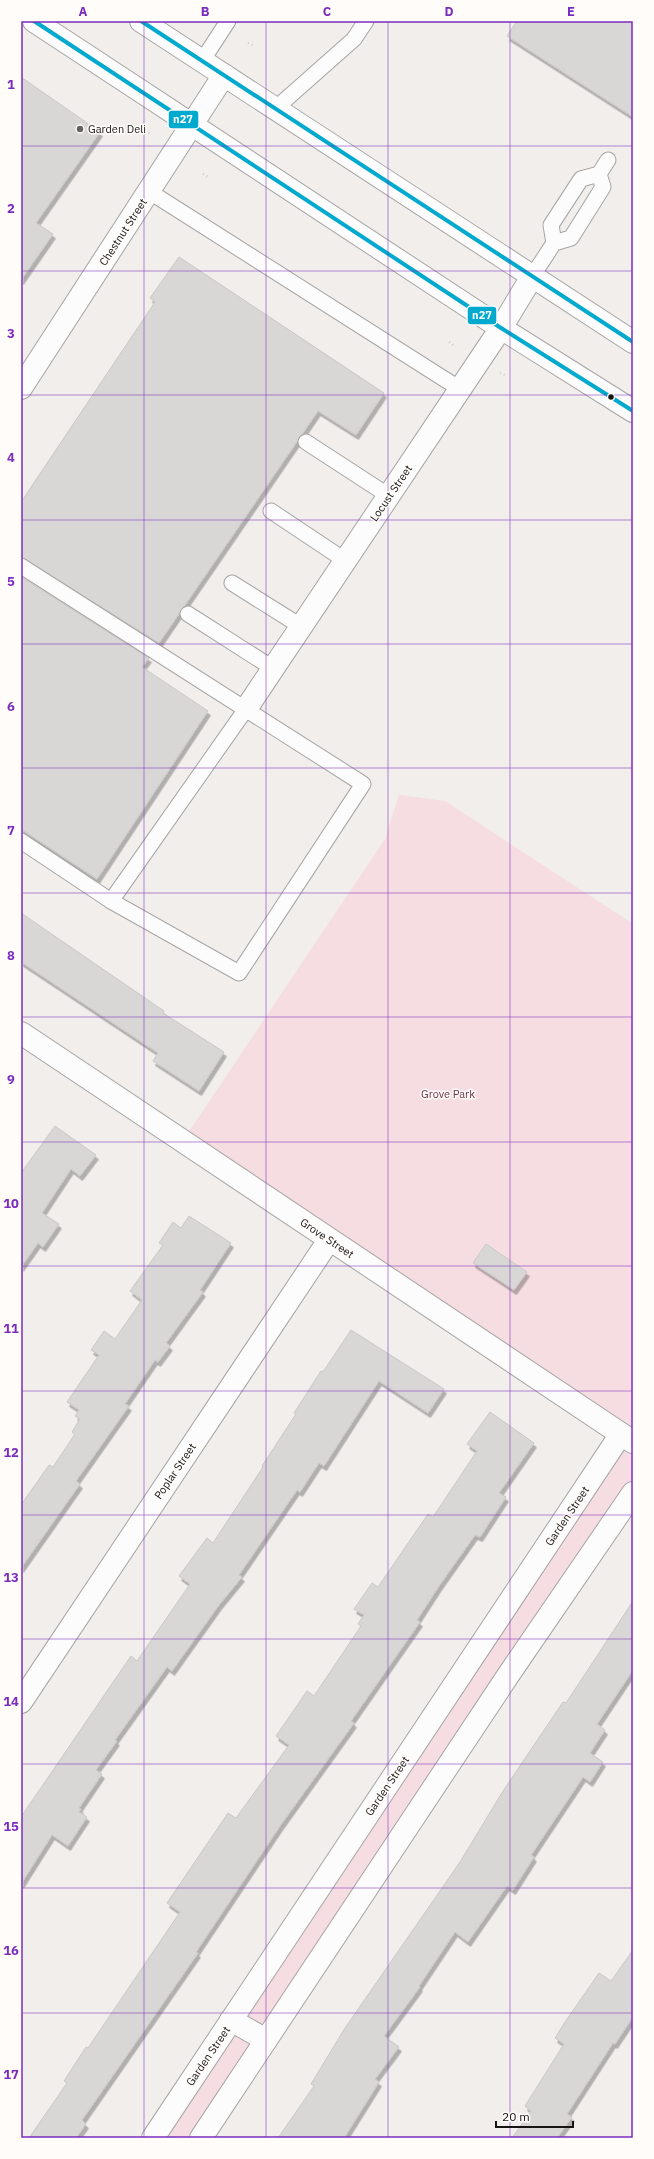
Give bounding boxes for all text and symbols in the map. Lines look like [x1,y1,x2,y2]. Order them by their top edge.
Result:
text: A [79,3,88,20]
text: B [201,3,210,20]
text: C [323,3,332,20]
text: D [444,3,454,20]
text: E [567,3,575,20]
text: 1 [7,76,15,93]
line badge: n27 [168,110,199,129]
text: n27 [173,112,193,126]
place label: Garden Deli [88,122,146,136]
marker: Garden Deli [75,124,85,134]
street label: Chestnut Street [96,196,150,268]
text: 2 [7,200,15,217]
line badge: n27 [467,306,497,325]
text: n27 [472,308,492,322]
text: 3 [7,325,15,342]
unlabelled marker [606,392,616,402]
text: 4 [7,449,15,466]
street label: Locust Street [367,462,415,524]
text: 5 [7,573,15,590]
text: 6 [7,698,15,715]
text: 7 [7,822,15,839]
text: 8 [7,947,15,964]
text: 9 [7,1071,15,1088]
park label: Grove Park [421,1087,475,1101]
text: 10 [3,1195,19,1212]
street label: Grove Street [297,1215,357,1261]
text: 11 [3,1320,19,1337]
street label: Poplar Street [151,1440,199,1502]
text: 12 [3,1444,19,1461]
street label: Garden Street [542,1483,592,1548]
text: 13 [3,1569,19,1586]
text: 14 [3,1693,19,1710]
street label: Garden Street [362,1753,412,1818]
text: 15 [3,1818,19,1835]
text: 16 [3,1942,19,1959]
street label: Garden Street [183,2023,233,2088]
text: 17 [3,2066,19,2083]
scale bar [496,2103,573,2129]
text: 20 m [502,2109,530,2124]

